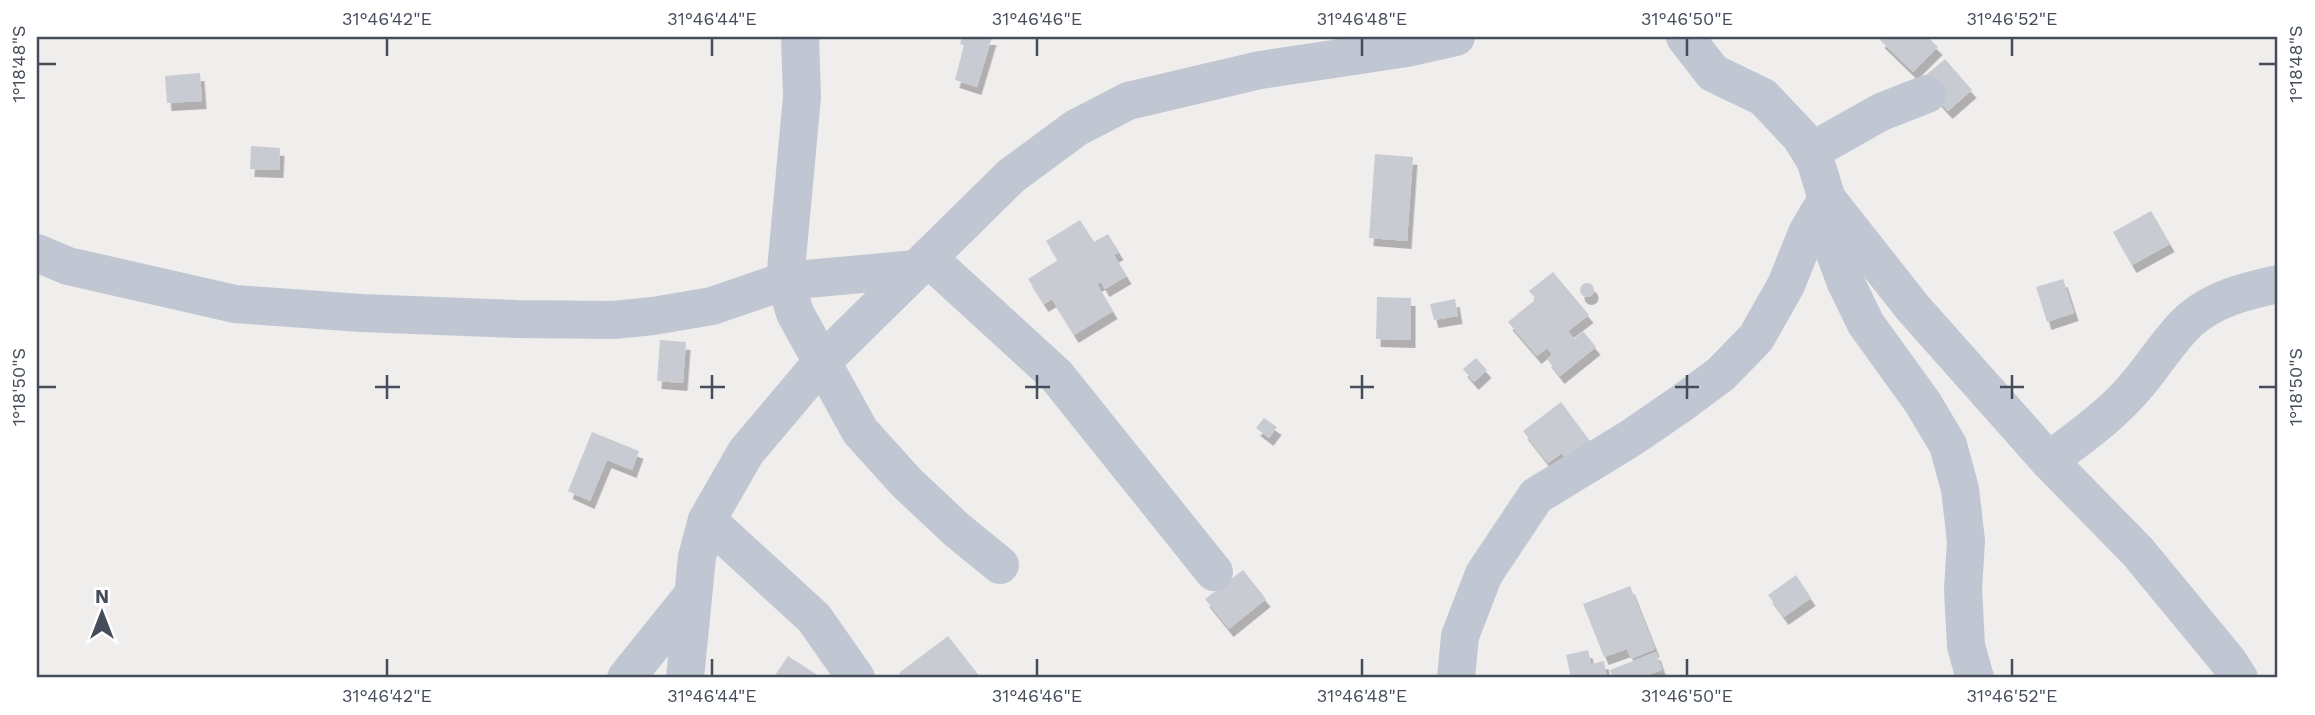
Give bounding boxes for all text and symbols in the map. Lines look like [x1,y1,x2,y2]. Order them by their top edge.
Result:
text: 31°46'42"E [342,8,432,29]
text: 31°46'44"E [667,8,757,29]
text: 31°46'46"E [992,8,1082,29]
text: 31°46'48"E [1317,8,1407,29]
text: 31°46'50"E [1641,8,1733,29]
text: 31°46'52"E [1966,8,2058,29]
text: 1°18'48"S [8,26,29,102]
text: 1°18'48"S [2285,26,2306,102]
text: 1°18'50"S [8,348,29,426]
text: 1°18'50"S [2285,348,2306,426]
north arrow [66,578,136,648]
text: N [95,585,109,608]
text: 31°46'42"E [342,685,432,706]
text: 31°46'44"E [667,685,757,706]
text: 31°46'46"E [992,685,1082,706]
text: 31°46'48"E [1317,685,1407,706]
text: 31°46'50"E [1641,685,1733,706]
text: 31°46'52"E [1966,685,2058,706]

